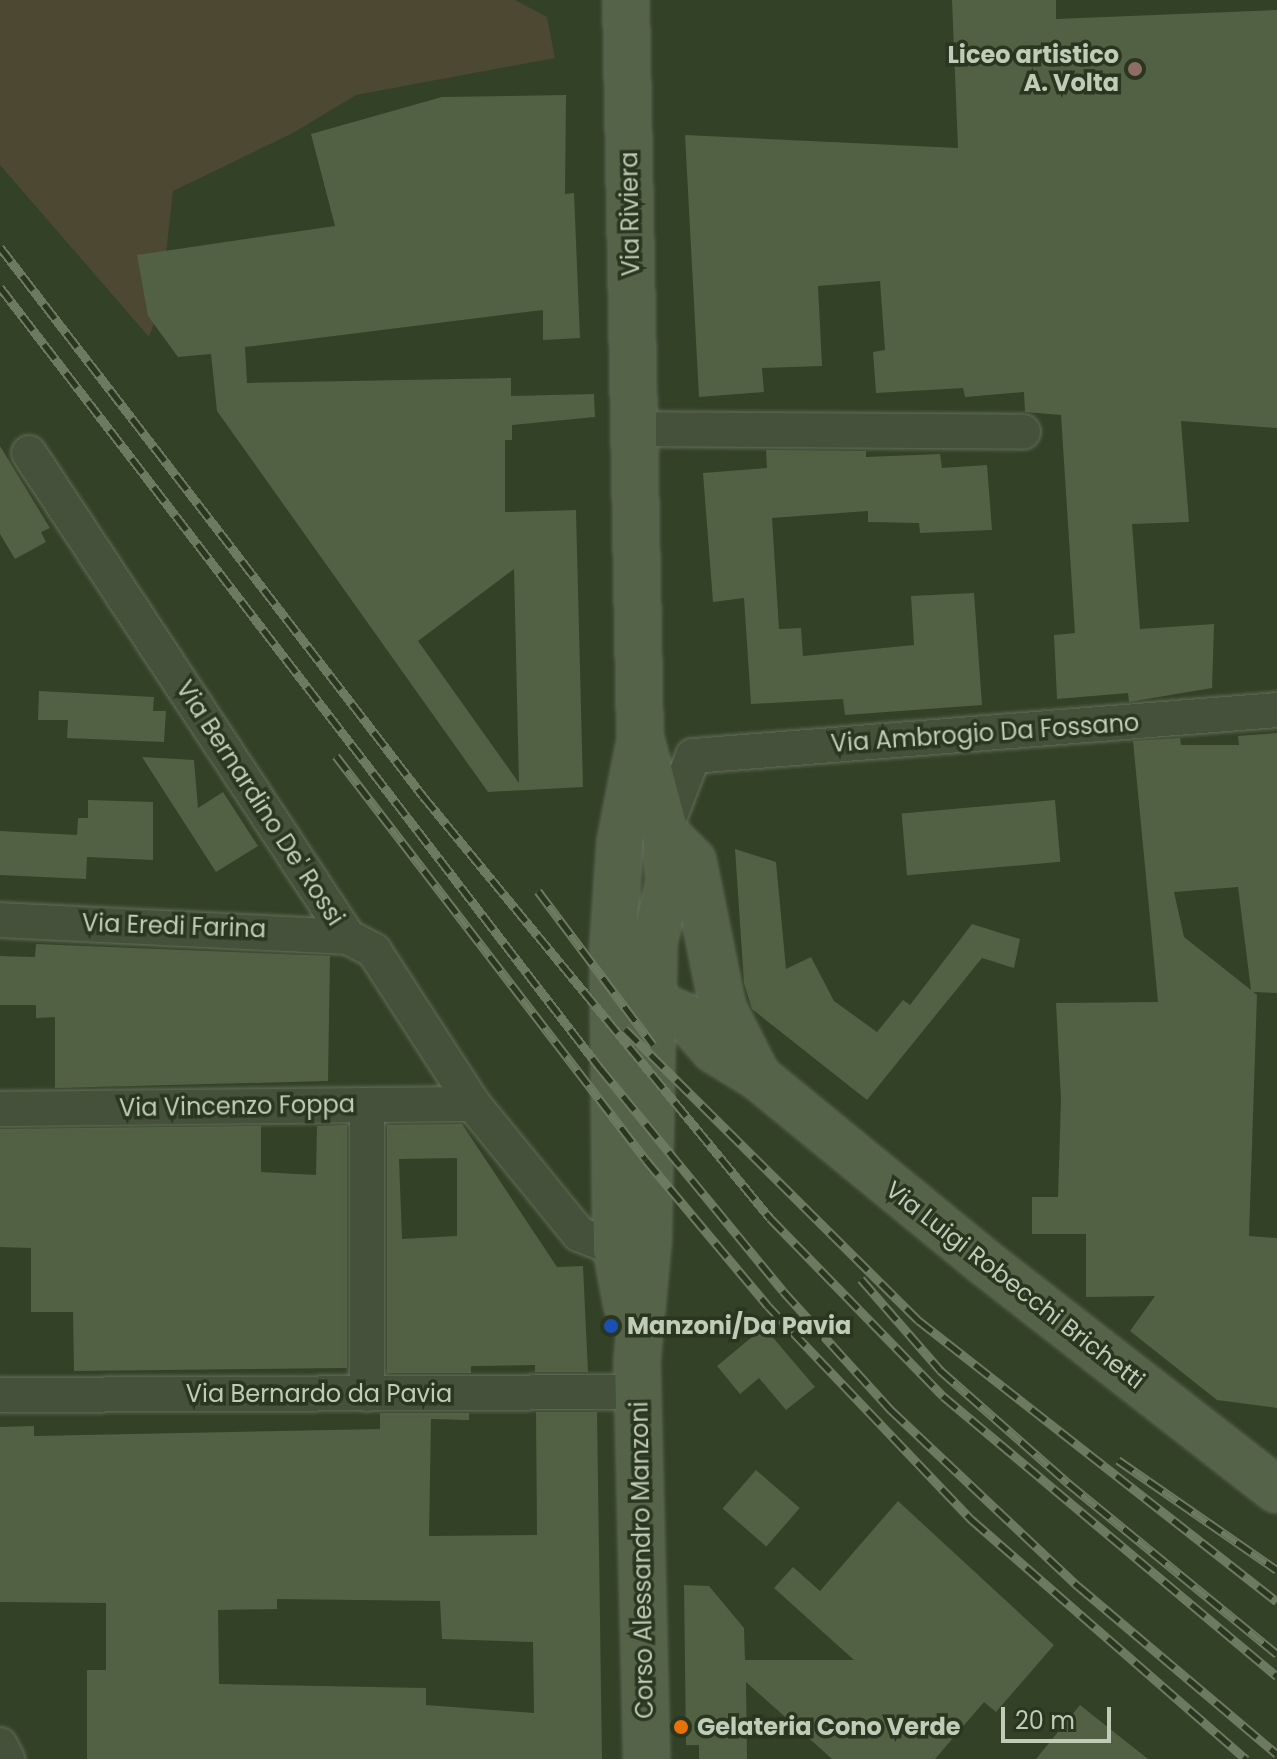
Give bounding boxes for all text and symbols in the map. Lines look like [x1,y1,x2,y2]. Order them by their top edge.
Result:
place label: Liceo artistico A. Volta [947,41,1119,97]
marker: Liceo artistico A. Volta [1126,60,1144,78]
street label: Via Riviera [615,151,645,277]
street label: Via Bernardino De' Rossi [170,675,350,931]
street label: Via Ambrogio Da Fossano [830,708,1140,758]
street label: Via Eredi Farina [81,908,267,944]
street label: Via Vincenzo Foppa [119,1090,355,1122]
street label: Via Luigi Robecchi Brichetti [880,1175,1150,1395]
place label: Manzoni/Da Pavia [627,1312,851,1340]
marker: Manzoni/Da Pavia [602,1317,620,1335]
street label: Via Bernardo da Pavia [186,1380,452,1408]
street label: Corso Alessandro Manzoni [625,1401,659,1719]
scale bar [1005,1691,1115,1741]
text: 20 m [1015,1704,1075,1737]
place label: Gelateria Cono Verde [697,1713,960,1741]
marker: Gelateria Cono Verde [672,1718,690,1736]

